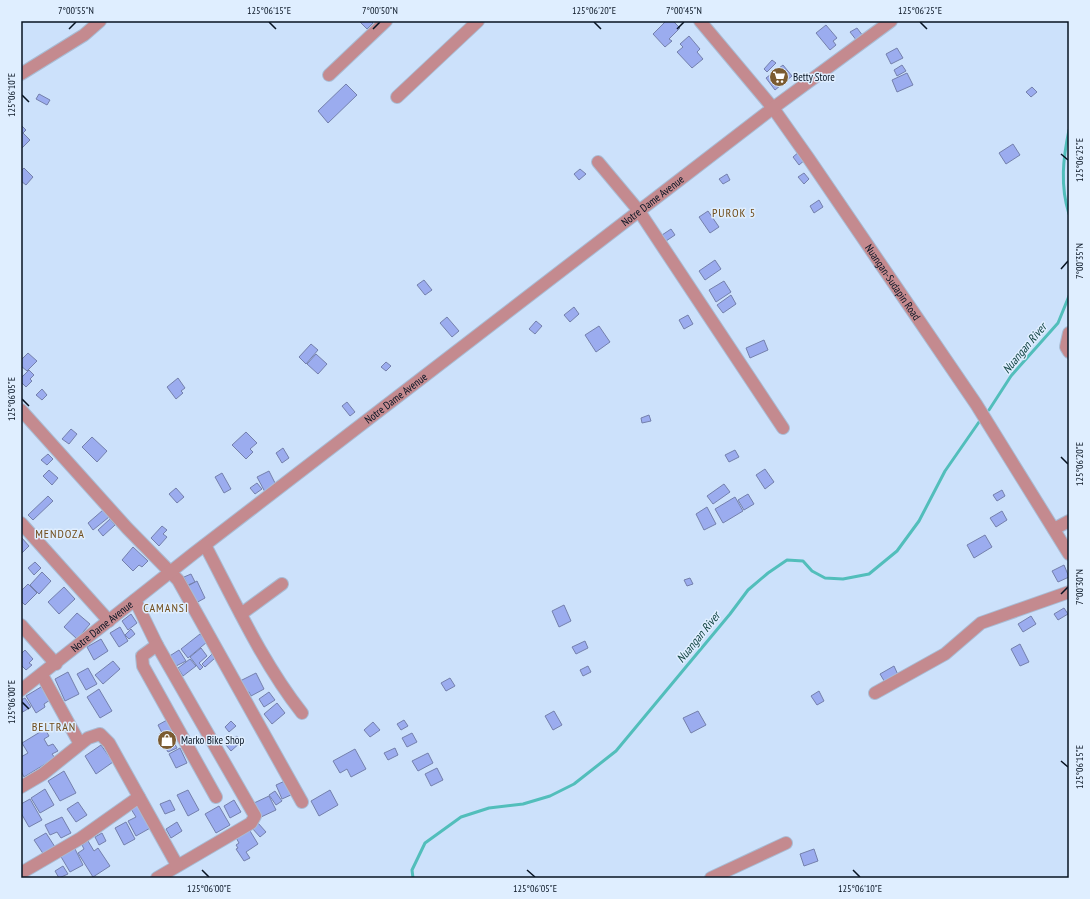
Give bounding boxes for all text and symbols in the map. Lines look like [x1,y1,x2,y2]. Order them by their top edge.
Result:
text: 7°00'55"N [58,4,94,17]
text: 125°06'15"E [247,4,291,17]
text: 7°00'50"N [362,4,398,17]
text: 125°06'20"E [572,4,616,17]
text: 7°00'45"N [666,4,702,17]
text: 125°06'25"E [898,4,942,17]
supermarket icon: Betty Store [768,66,790,88]
place label: Betty Store [793,70,835,84]
text: 125°06'10"E [5,73,18,117]
text: 125°06'25"E [1073,138,1086,182]
street label: Notre Dame Avenue [618,172,687,229]
district label: PUROK 5 [712,205,756,220]
street label: Nuangan-Sudapin Road [862,241,924,323]
text: 7°00'35"N [1073,243,1086,279]
water label: Nuangan River [999,319,1050,376]
street label: Notre Dame Avenue [362,369,430,427]
text: 125°06'05"E [5,377,18,421]
text: 125°06'20"E [1073,442,1086,486]
district label: MENDOZA [35,526,85,541]
text: 7°00'30"N [1073,569,1086,605]
street label: Notre Dame Avenue [68,597,136,655]
district label: CAMANSI [143,600,189,615]
water label: Nuangan River [673,607,724,665]
text: 125°06'00"E [5,680,18,724]
district label: BELTRAN [32,719,76,734]
shop icon: Marko Bike Shop [156,729,178,751]
place label: Marko Bike Shop [181,733,245,747]
text: 125°06'15"E [1073,745,1086,789]
text: 125°06'00"E [187,882,231,895]
text: 125°06'05"E [513,882,557,895]
text: 125°06'10"E [838,882,882,895]

